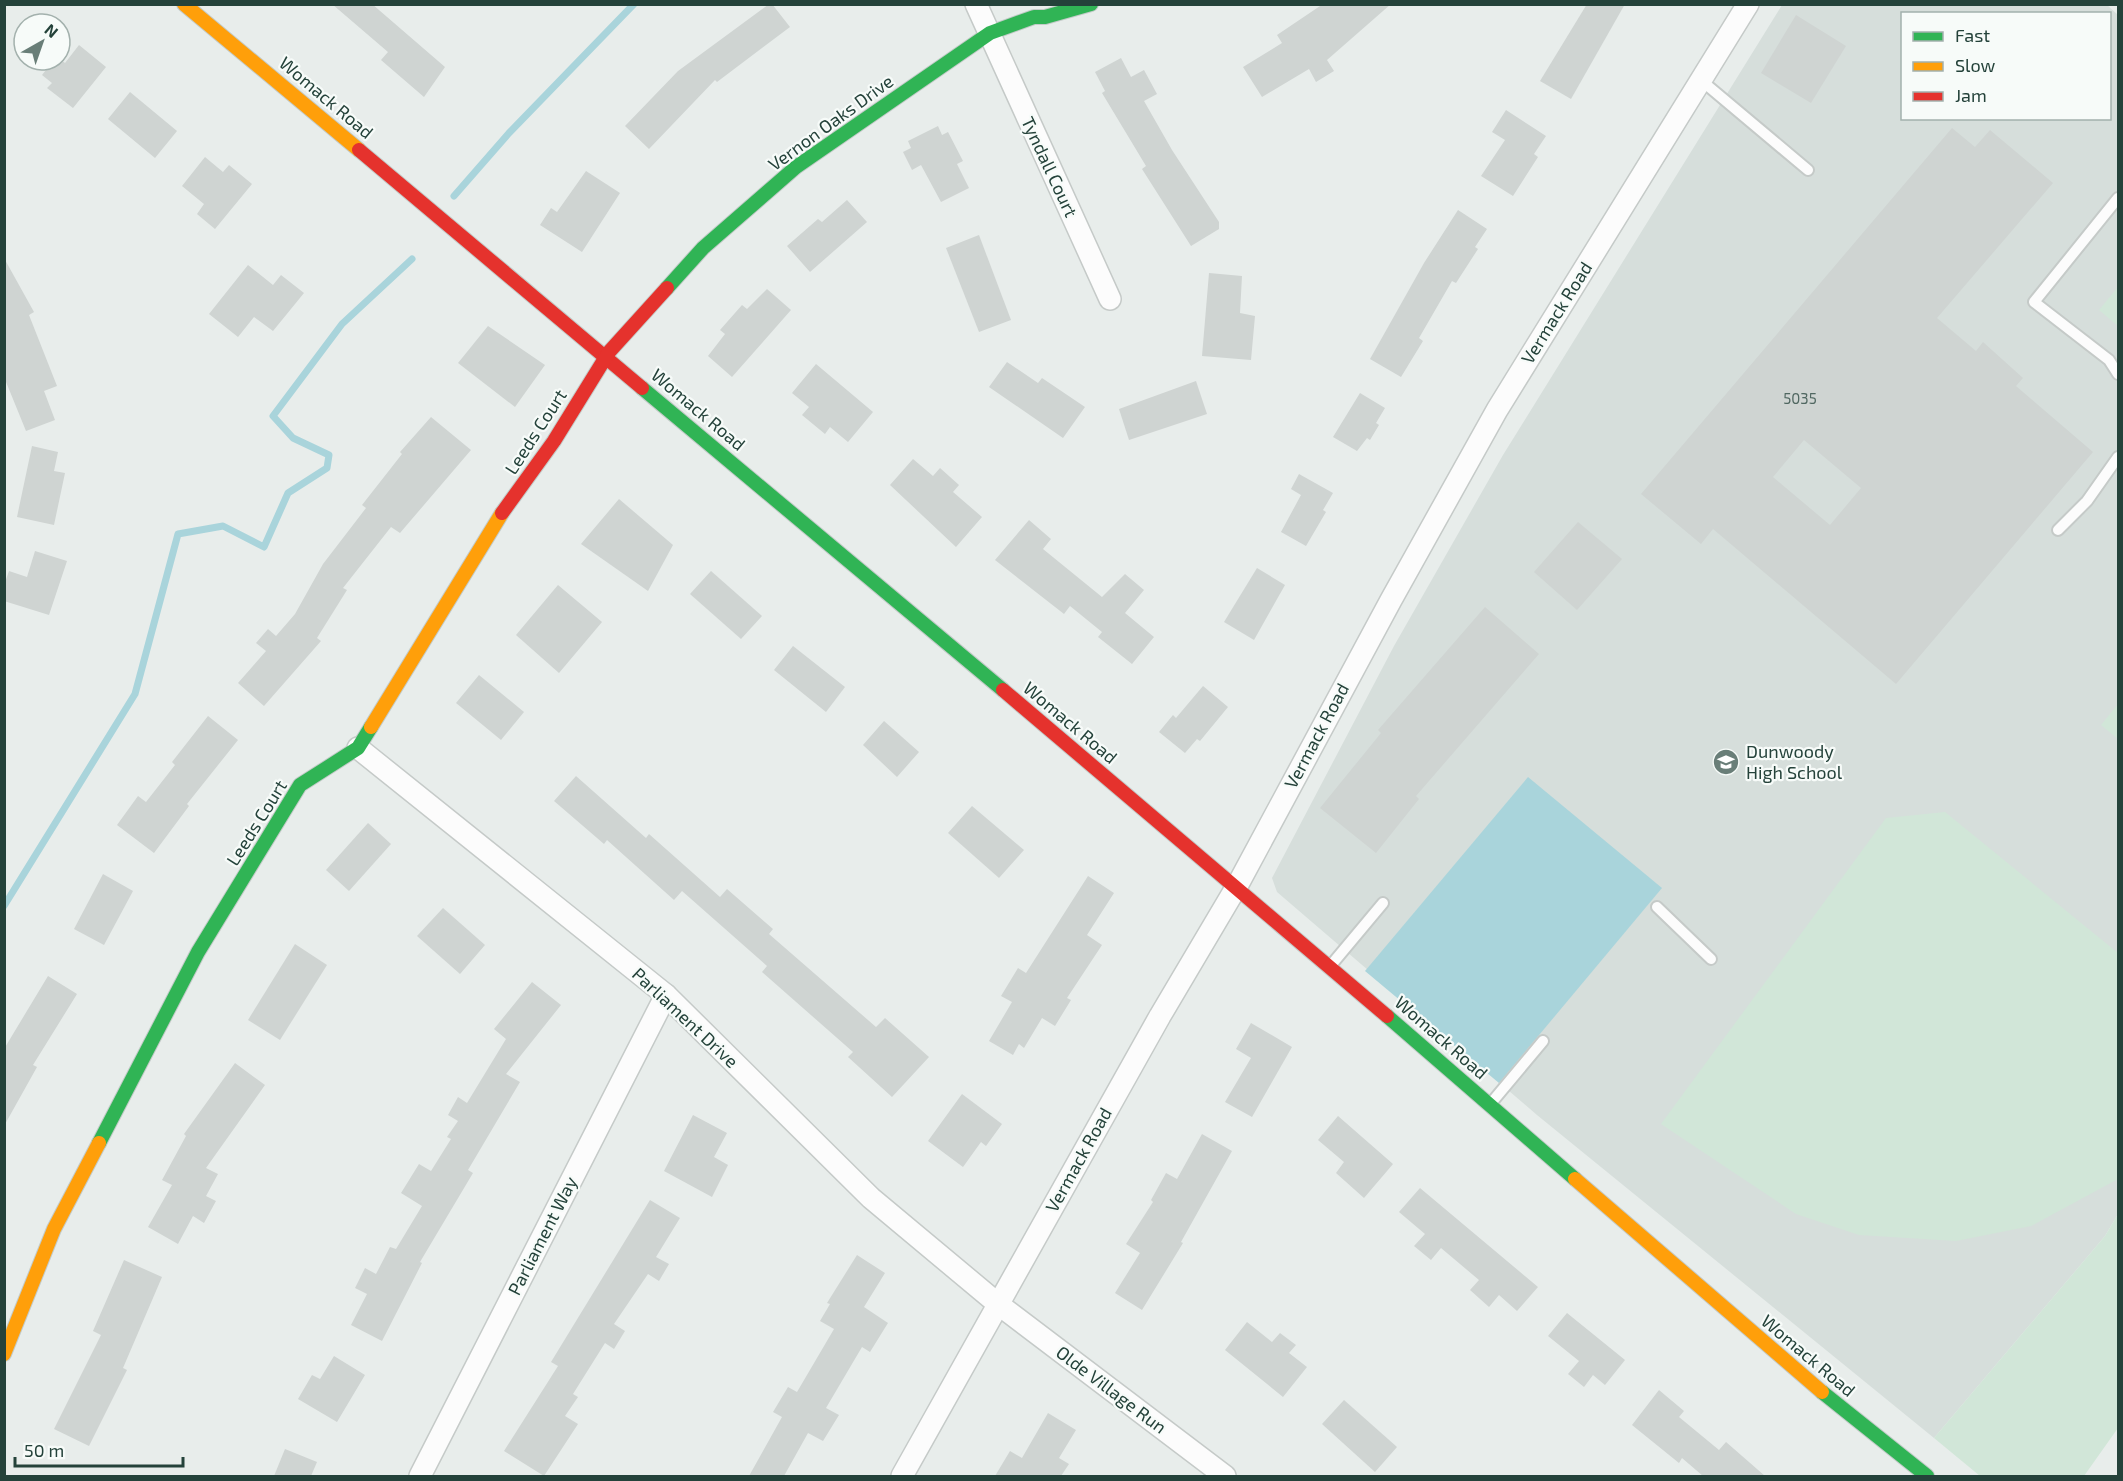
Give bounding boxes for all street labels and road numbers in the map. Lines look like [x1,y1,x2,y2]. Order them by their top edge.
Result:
street label: Womack Road [275,52,378,143]
street label: Vernon Oaks Drive [764,69,897,175]
street label: Tyndall Court [1017,113,1083,220]
street label: Vermack Road [1516,257,1596,368]
street label: Womack Road [647,364,750,455]
street label: Leeds Court [500,385,571,478]
street label: Womack Road [1019,677,1122,768]
street label: Vermack Road [1279,679,1353,792]
street label: Leeds Court [221,775,291,869]
street label: Parliament Drive [628,963,743,1072]
street label: Womack Road [1391,991,1493,1084]
street label: Vermack Road [1040,1103,1116,1216]
street label: Parliament Way [503,1172,582,1299]
street label: Womack Road [1757,1310,1860,1401]
street label: Olde Village Run [1052,1341,1171,1438]

